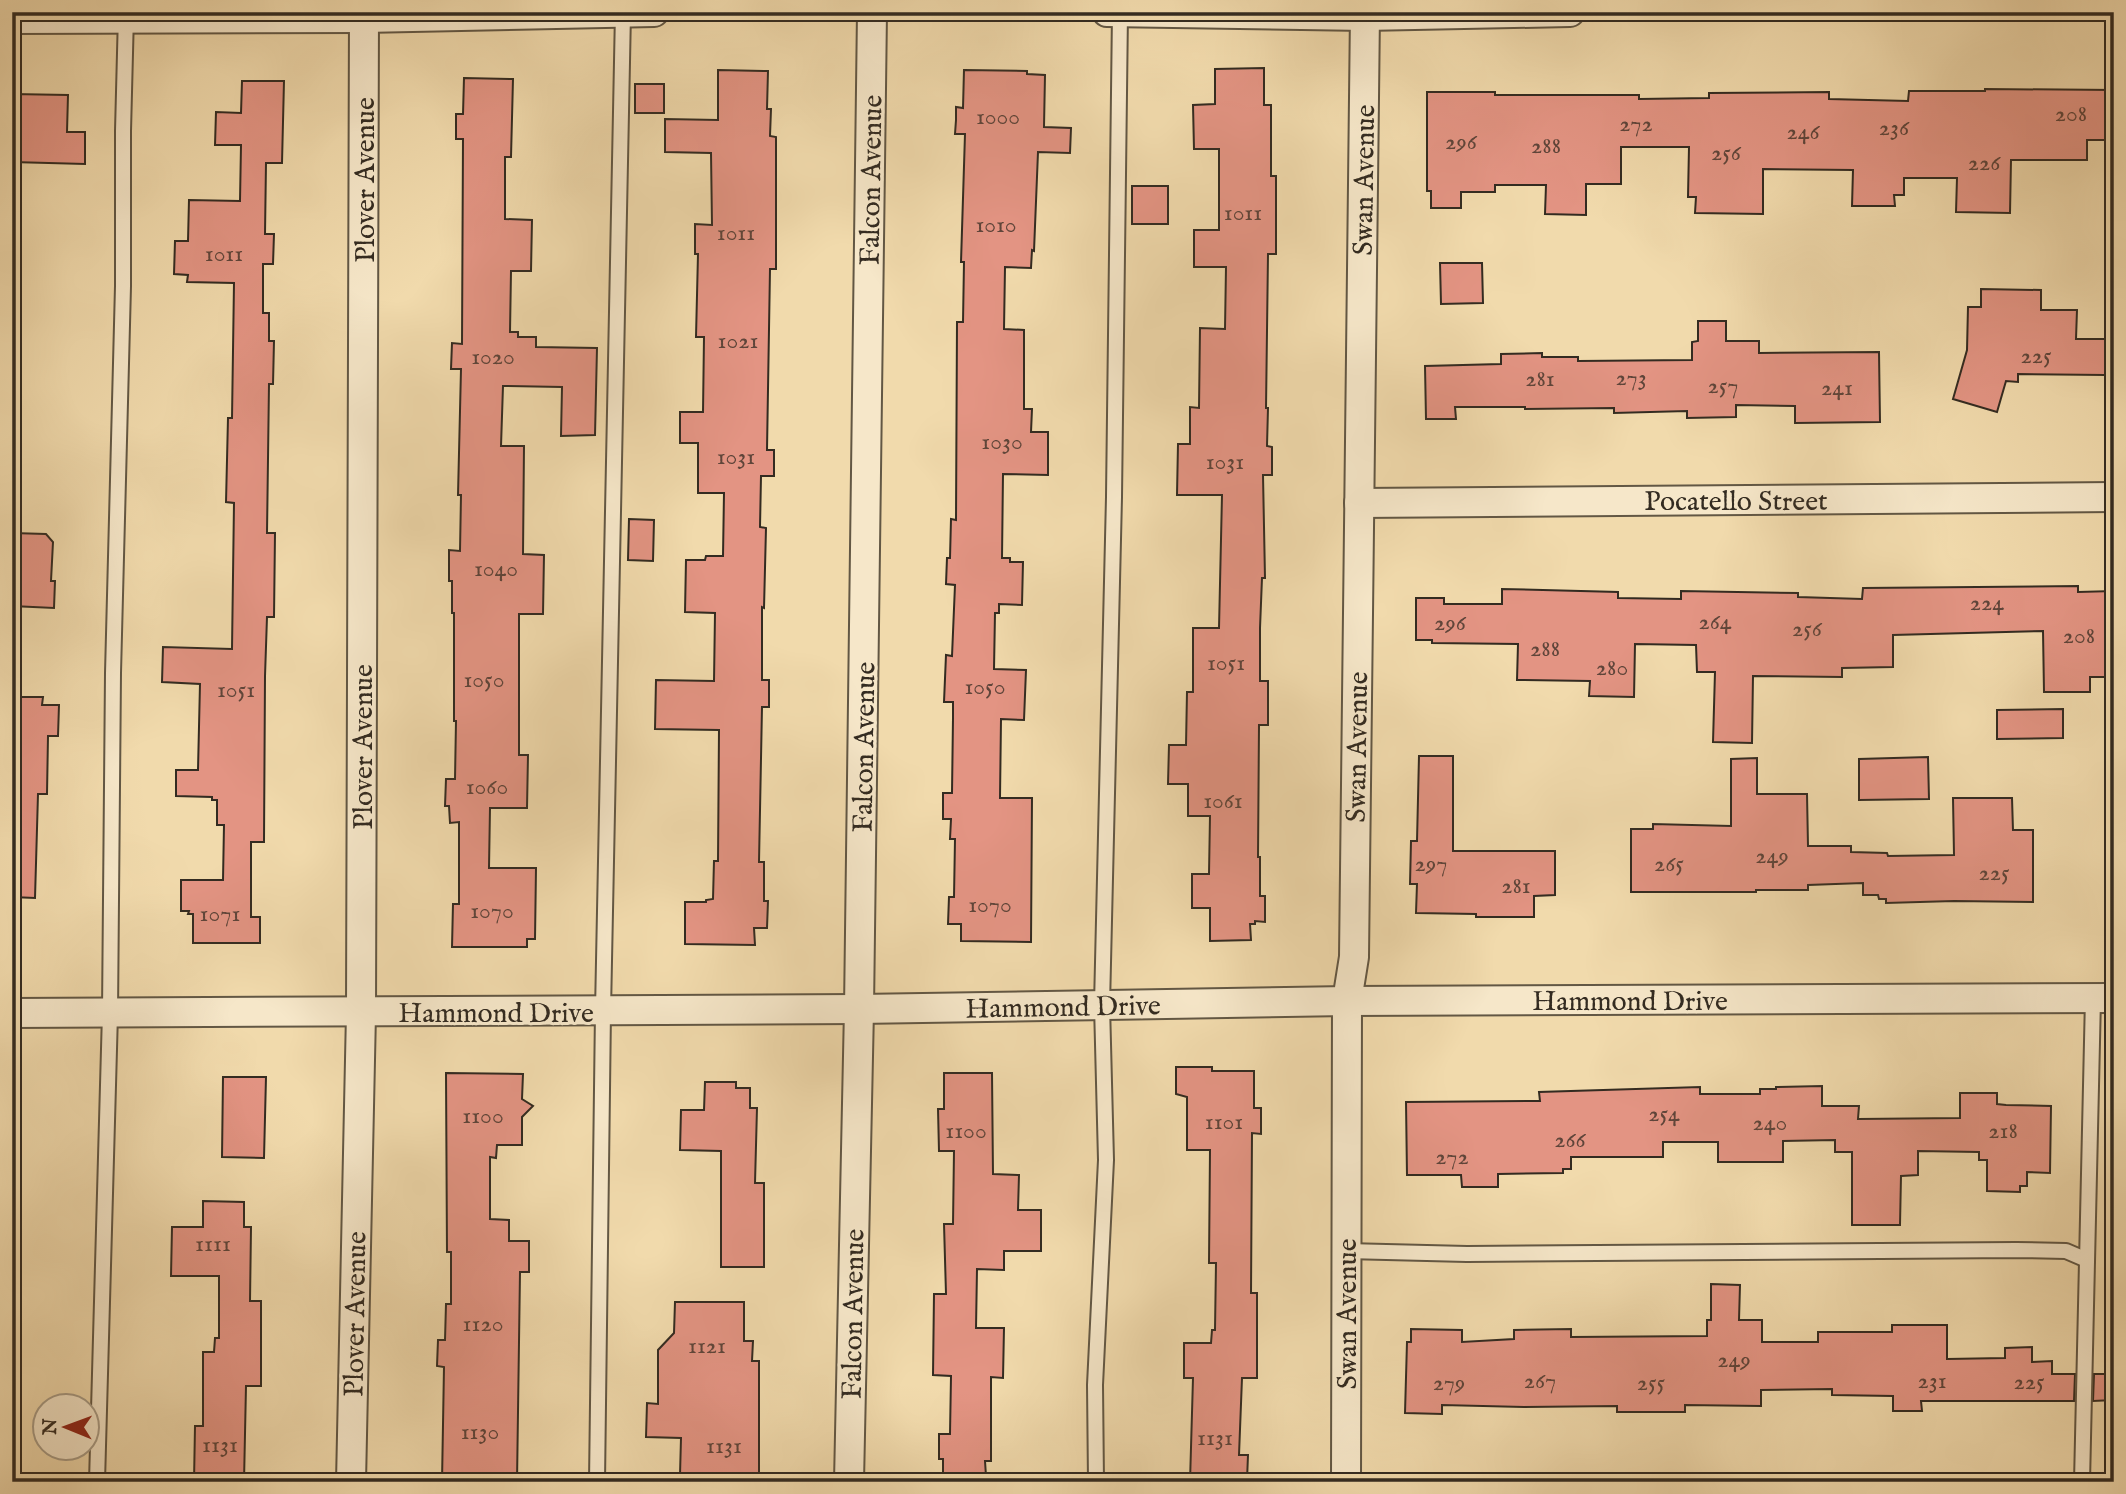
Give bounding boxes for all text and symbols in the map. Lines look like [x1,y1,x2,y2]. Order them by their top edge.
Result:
street label: Falcon Avenue [854,94,891,266]
street label: Plover Avenue [349,97,384,263]
house number: 208 [2055,99,2087,130]
house number: 1000 [976,102,1020,133]
street label: Swan Avenue [1347,104,1384,256]
house number: 272 [1619,109,1653,140]
house number: 236 [1879,113,1910,144]
house number: 246 [1786,117,1820,148]
house number: 296 [1445,127,1478,158]
house number: 288 [1531,131,1561,162]
house number: 256 [1711,138,1742,169]
house number: 226 [1968,148,2001,179]
house number: 1011 [1224,198,1262,229]
house number: 1010 [975,210,1017,241]
house number: 1011 [717,218,755,249]
house number: 1011 [205,239,243,270]
house number: 1021 [718,326,758,357]
house number: 225 [2020,341,2052,372]
house number: 1020 [471,342,515,373]
house number: 273 [1615,363,1647,394]
house number: 281 [1525,364,1555,395]
house number: 257 [1707,371,1739,402]
house number: 241 [1821,373,1853,404]
house number: 1030 [981,427,1023,458]
house number: 1031 [717,442,755,473]
house number: 1031 [1206,447,1244,478]
street label: Pocatello Street [1644,485,1828,520]
house number: 1040 [474,554,518,585]
house number: 224 [1970,588,2004,619]
house number: 264 [1698,607,1732,638]
house number: 296 [1434,608,1467,639]
house number: 256 [1792,614,1823,645]
house number: 208 [2063,621,2095,652]
house number: 288 [1530,634,1560,665]
house number: 1051 [1207,648,1245,679]
house number: 280 [1596,653,1628,684]
street label: Falcon Avenue [847,661,884,833]
street label: Plover Avenue [347,664,382,830]
house number: 1050 [463,665,505,696]
street label: Swan Avenue [1340,671,1377,823]
house number: 1050 [964,672,1006,703]
house number: 1051 [217,675,255,706]
house number: 1060 [466,772,508,803]
house number: 1061 [1203,786,1243,817]
house number: 249 [1755,841,1789,872]
house number: 297 [1415,849,1447,880]
house number: 265 [1654,849,1684,880]
house number: 225 [1978,858,2010,889]
house number: 281 [1501,871,1531,902]
house number: 1070 [968,890,1012,921]
house number: 1070 [470,896,514,927]
house number: 1071 [200,899,240,930]
street label: Hammond Drive [1532,985,1728,1020]
street label: Hammond Drive [965,989,1161,1028]
street label: Hammond Drive [398,997,594,1032]
house number: 254 [1648,1099,1680,1130]
house number: 1100 [462,1101,504,1132]
house number: 1101 [1205,1107,1243,1138]
house number: 240 [1753,1108,1787,1139]
house number: 1100 [945,1116,987,1147]
house number: 218 [1988,1116,2018,1147]
house number: 266 [1554,1125,1587,1156]
house number: 272 [1435,1142,1469,1173]
street label: Falcon Avenue [836,1228,873,1400]
house number: 1111 [195,1229,231,1260]
street label: Plover Avenue [338,1231,375,1397]
street label: Swan Avenue [1331,1238,1366,1390]
house number: 1120 [463,1309,503,1340]
house number: 1121 [688,1331,726,1362]
house number: 249 [1717,1345,1751,1376]
house number: 267 [1524,1366,1556,1397]
house number: 231 [1917,1366,1947,1397]
house number: 225 [2013,1367,2045,1398]
house number: 279 [1433,1368,1465,1399]
house number: 255 [1637,1368,1666,1399]
north arrow [32,1392,102,1462]
house number: 1130 [461,1417,499,1448]
text: N [39,1418,63,1436]
house number: 1131 [1197,1423,1233,1454]
house number: 1131 [202,1430,238,1461]
house number: 1131 [706,1431,742,1462]

